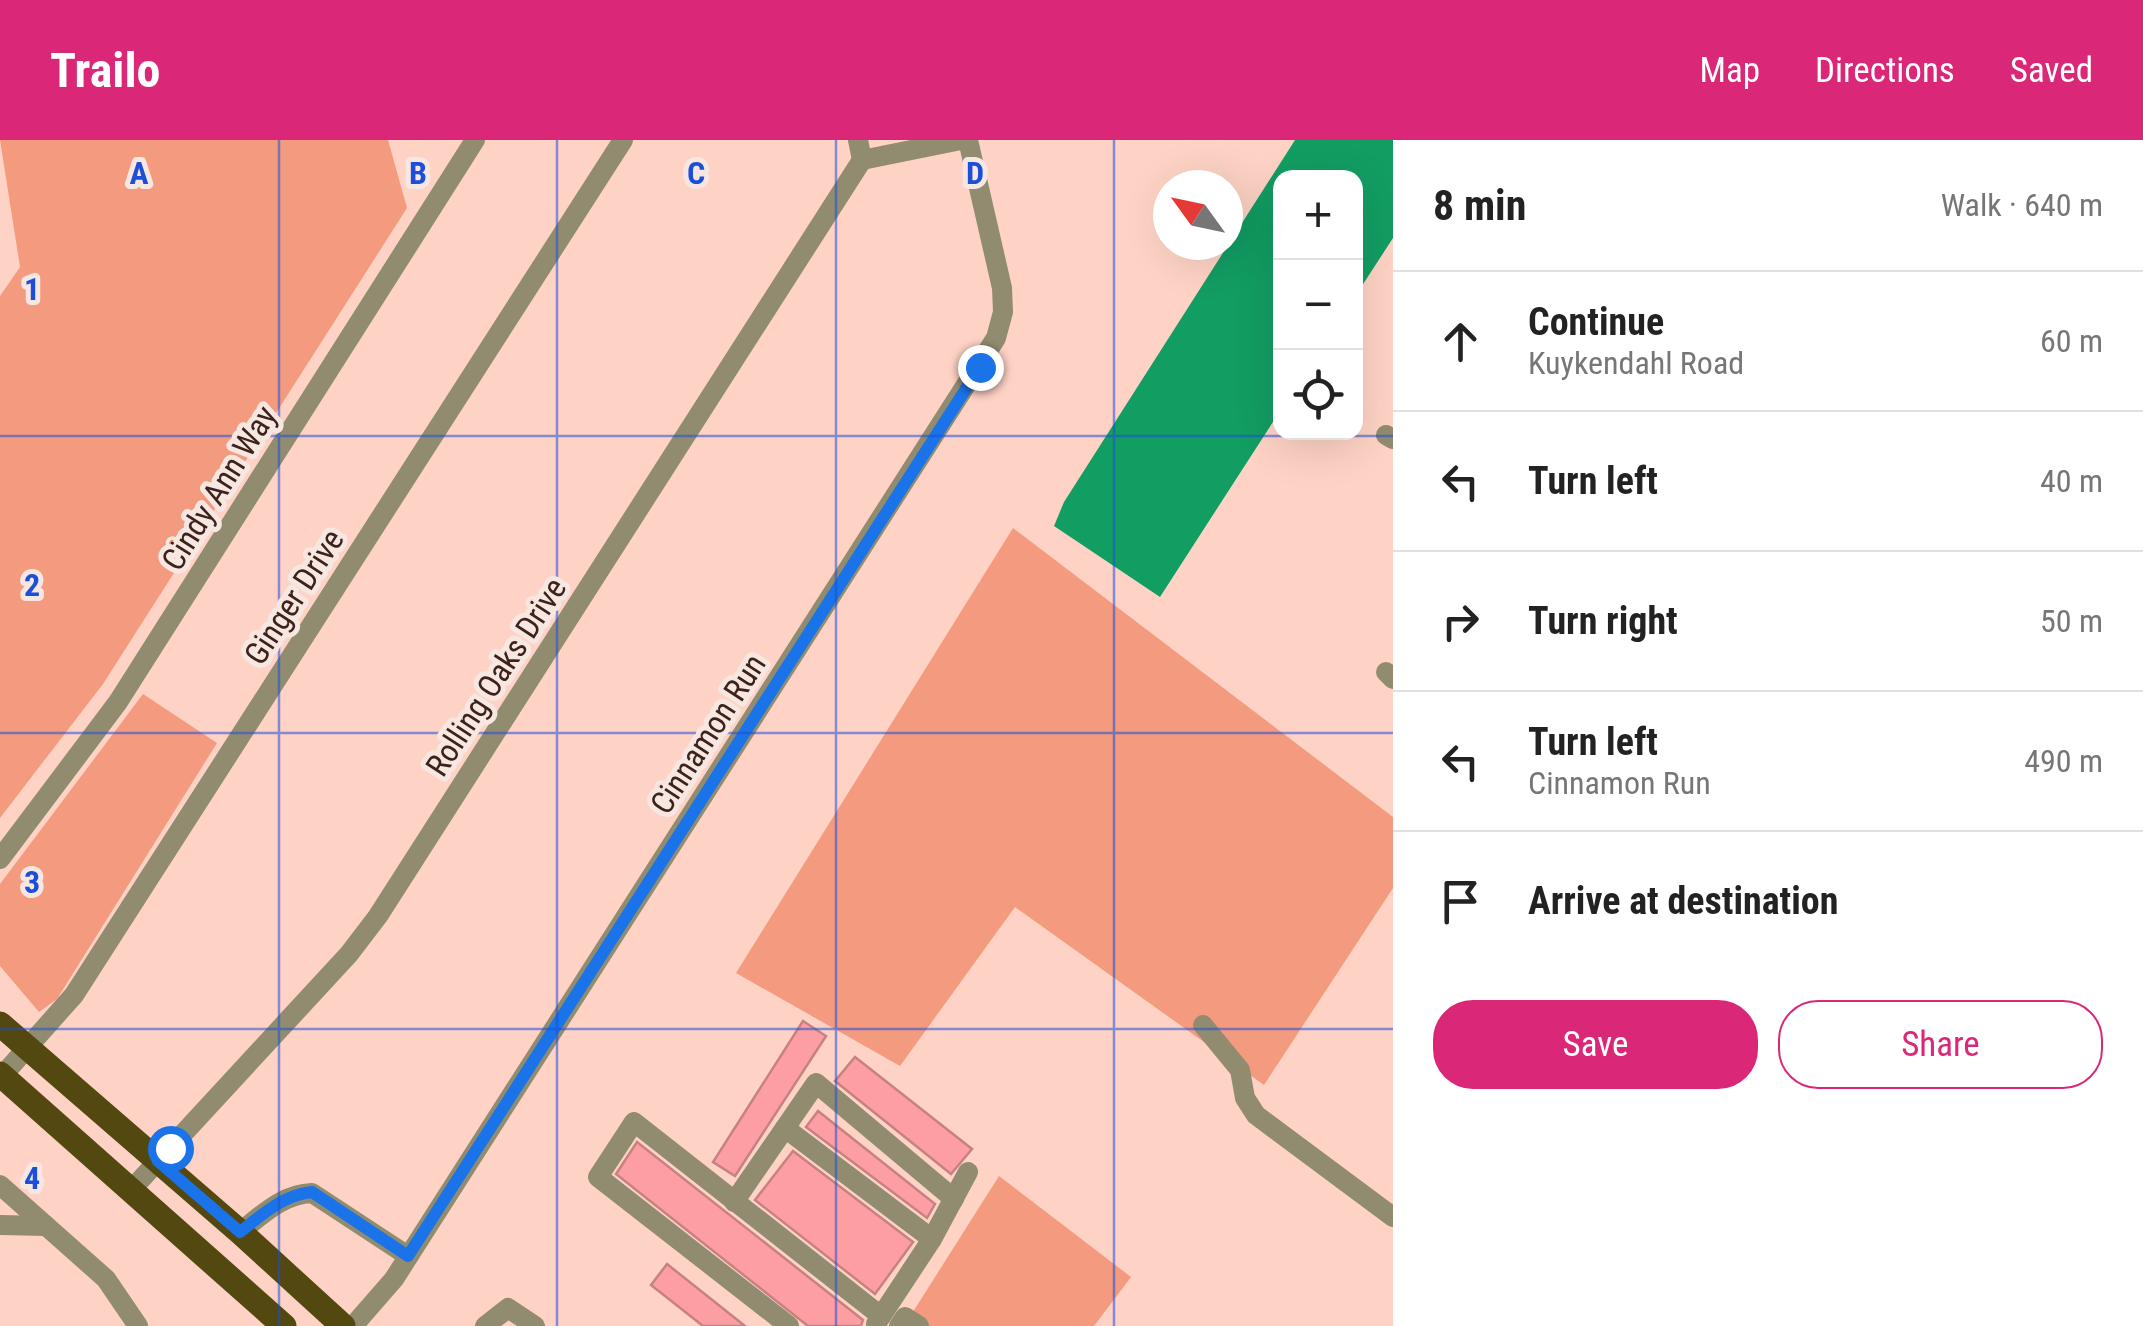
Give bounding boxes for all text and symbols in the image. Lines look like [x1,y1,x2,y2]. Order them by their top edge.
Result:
text: Trailo [50,42,160,99]
text: Map [1700,50,1760,91]
text: Directions [1815,50,1955,91]
text: Saved [2010,50,2093,91]
text: A [129,154,149,192]
text: B [409,154,427,192]
text: C [687,154,705,192]
text: D [966,154,984,192]
north arrow [1153,170,1243,260]
map controls [1273,170,1363,440]
button: + [1273,170,1363,260]
text: 8 min [1433,181,1526,230]
text: Walk · 640 m [1941,186,2103,224]
button: − [1273,260,1363,350]
text: 1 [24,270,40,308]
text: Continue [1528,300,1664,344]
icon: ahead [1433,314,1488,369]
text: 60 m [2040,322,2103,360]
text: Kuykendahl Road [1528,344,1744,382]
route end [958,345,1004,391]
button: locate [1273,350,1363,440]
street label: Cindy Ann Way [153,399,285,577]
icon: left [1433,454,1488,509]
text: Turn left [1528,459,1658,503]
text: 40 m [2040,462,2103,500]
street label: Ginger Drive [236,522,352,672]
text: 2 [24,566,40,604]
street label: Rolling Oaks Drive [418,571,574,783]
icon: right [1433,594,1488,649]
text: Turn right [1528,599,1678,643]
text: 50 m [2040,602,2103,640]
street label: Cinnamon Run [642,647,774,821]
text: Turn left [1528,720,1658,764]
icon: left [1433,734,1488,789]
text: 490 m [2024,742,2103,780]
text: Cinnamon Run [1528,764,1711,802]
text: 3 [24,863,40,901]
icon: arrive [1433,874,1488,929]
text: Arrive at destination [1528,879,1838,923]
button: Save [1433,1000,1758,1089]
button: Share [1778,1000,2103,1089]
route start [148,1126,194,1172]
text: 4 [24,1159,40,1197]

